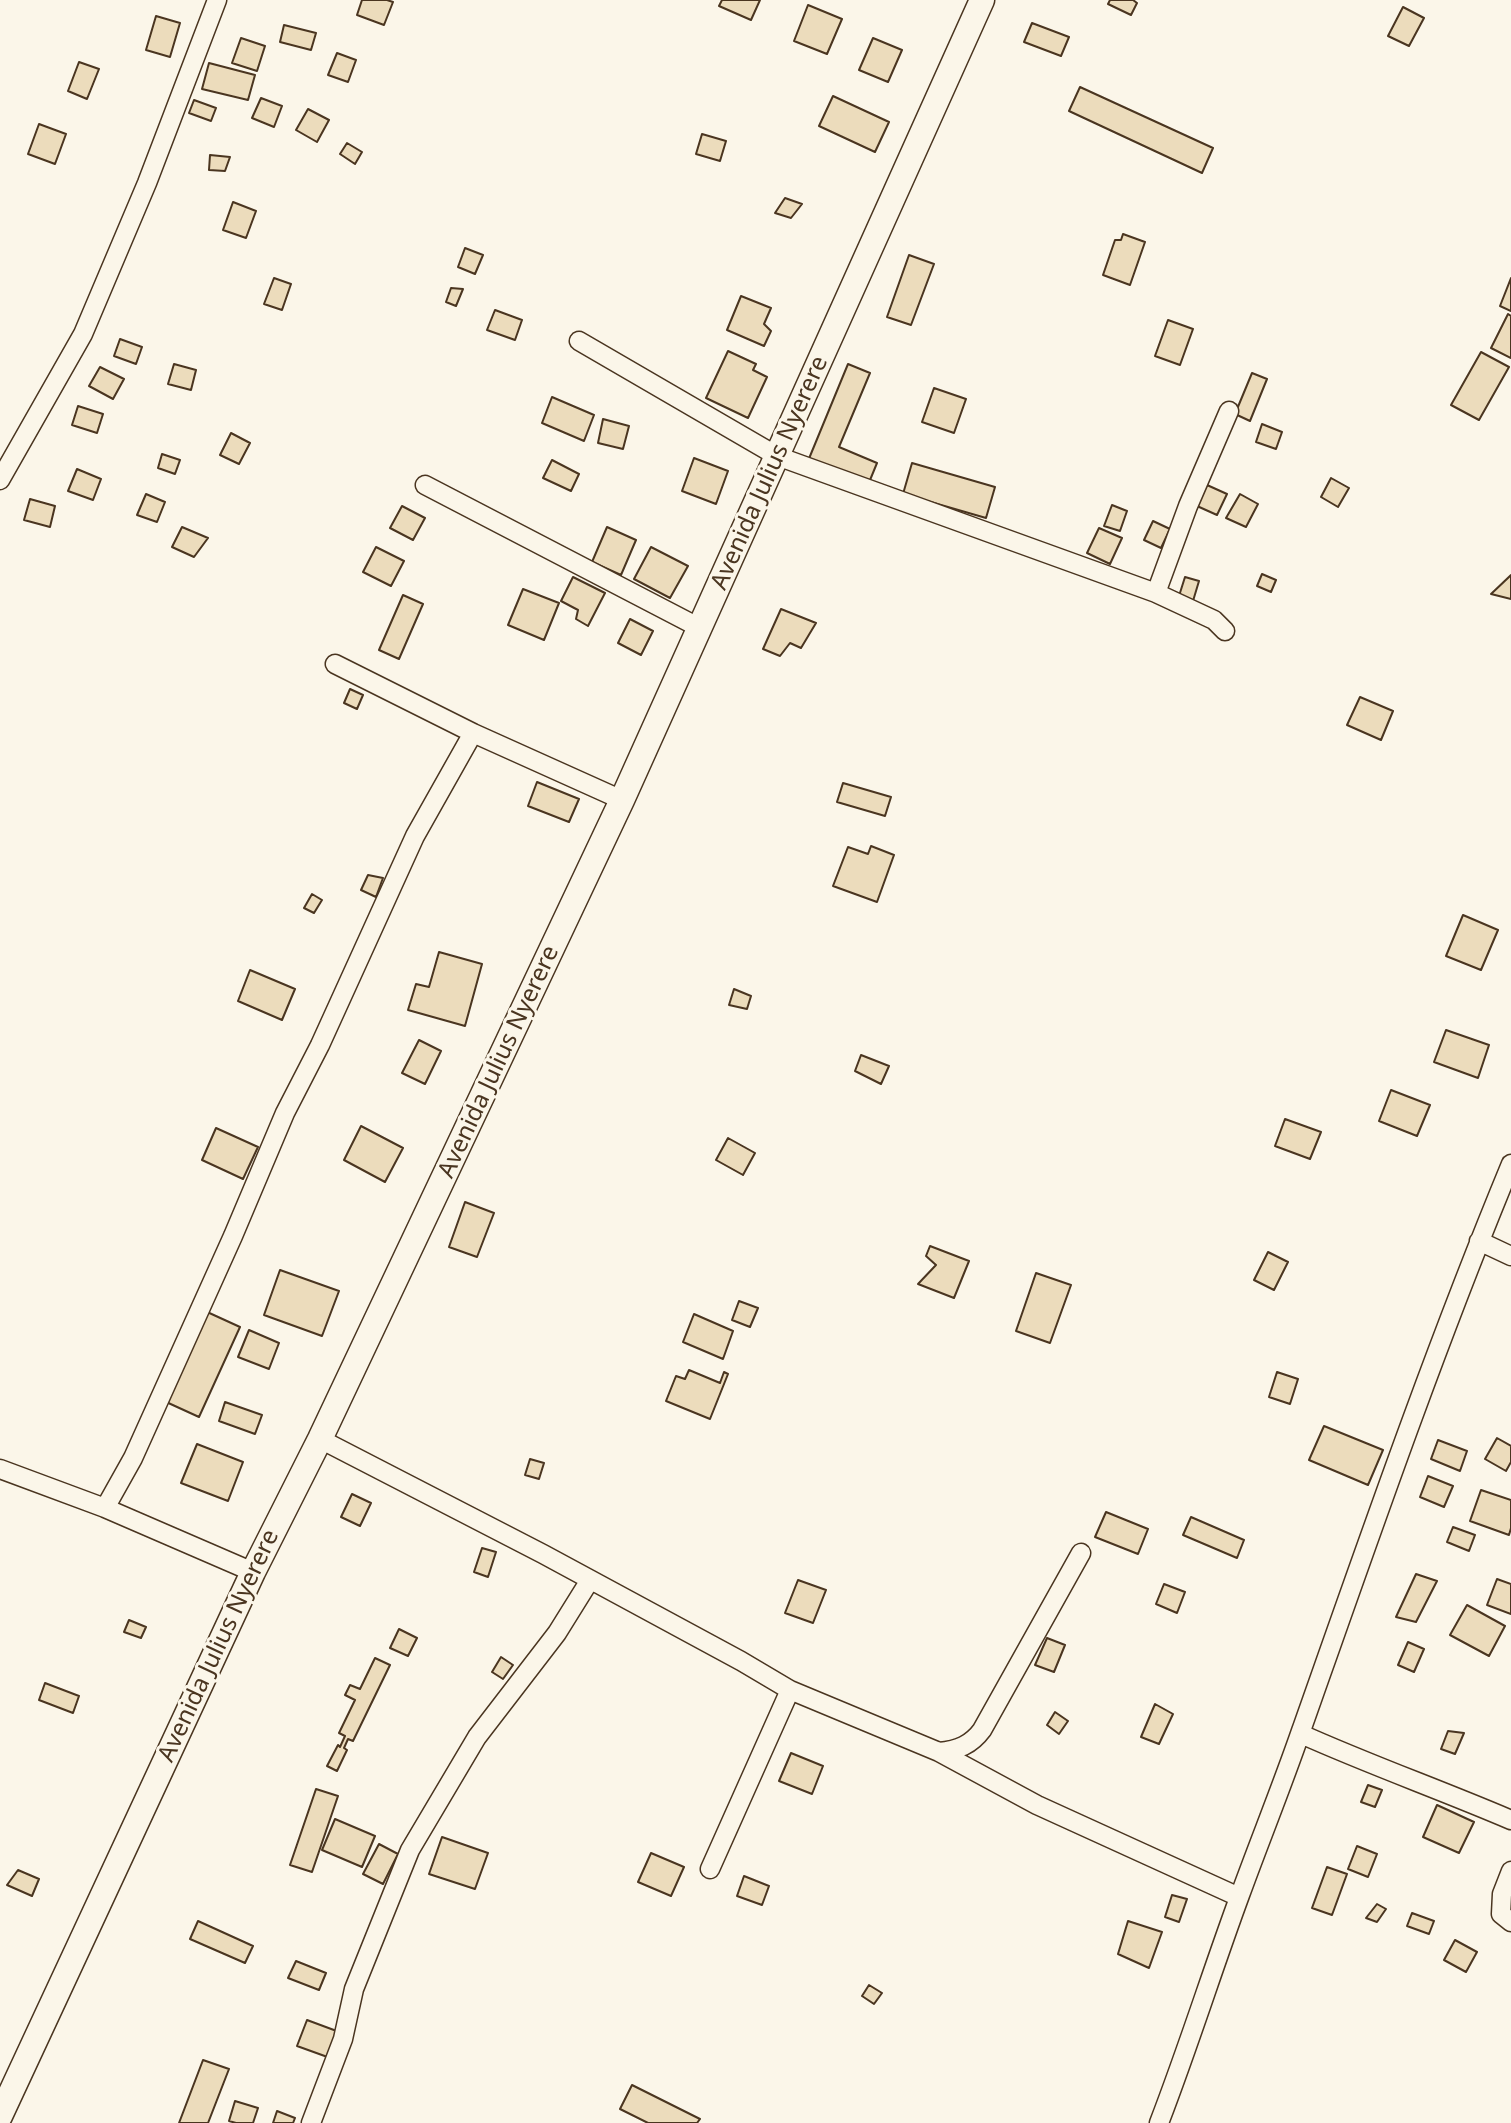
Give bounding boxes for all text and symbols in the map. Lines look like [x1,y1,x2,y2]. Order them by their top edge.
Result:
street label: Avenida Julius Nyerere [705,352,835,594]
street label: Avenida Julius Nyerere [433,941,565,1183]
street label: Avenida Julius Nyerere [153,1525,285,1767]

